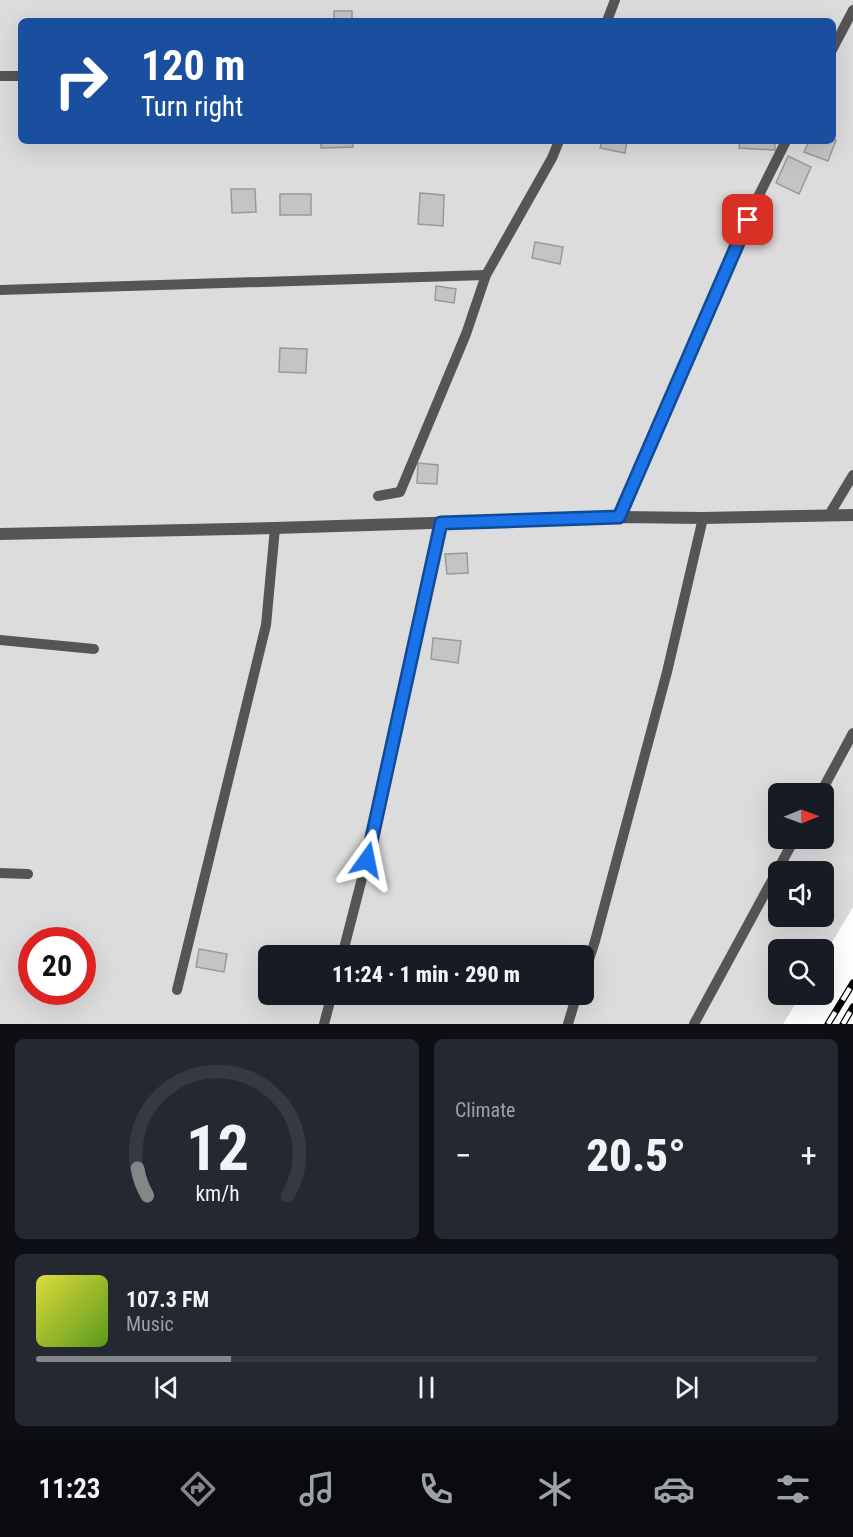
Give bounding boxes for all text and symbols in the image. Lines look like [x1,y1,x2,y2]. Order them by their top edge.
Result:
text: 120 m [141,41,246,90]
icon: right [42,42,120,120]
text: Turn right [141,91,243,123]
pin [722,194,773,245]
icon: arrive [731,203,764,236]
north arrow [768,783,834,849]
map controls [768,783,834,1005]
position arrow [335,828,399,892]
button: sound [768,861,834,927]
speed limit sign: 20 [18,927,96,1005]
button: search [768,939,834,1005]
text: 11:24 · 1 min · 290 m [332,962,520,987]
text: Climate [455,1098,515,1122]
text: 12 [185,1112,249,1185]
text: 20.5° [586,1129,686,1182]
text: − [455,1136,472,1175]
text: + [801,1136,817,1175]
text: km/h [195,1181,239,1206]
text: 107.3 FM [126,1287,209,1312]
text: Music [126,1312,174,1336]
icon: previous [150,1371,183,1404]
icon: pause [410,1371,443,1404]
icon: next [670,1371,703,1404]
icon: directions [177,1468,219,1510]
icon: music [296,1468,338,1510]
icon: phone [415,1468,457,1510]
icon: climate [534,1468,576,1510]
icon: car [653,1468,695,1510]
icon: filters [772,1468,814,1510]
text: 11:23 [39,1473,100,1505]

